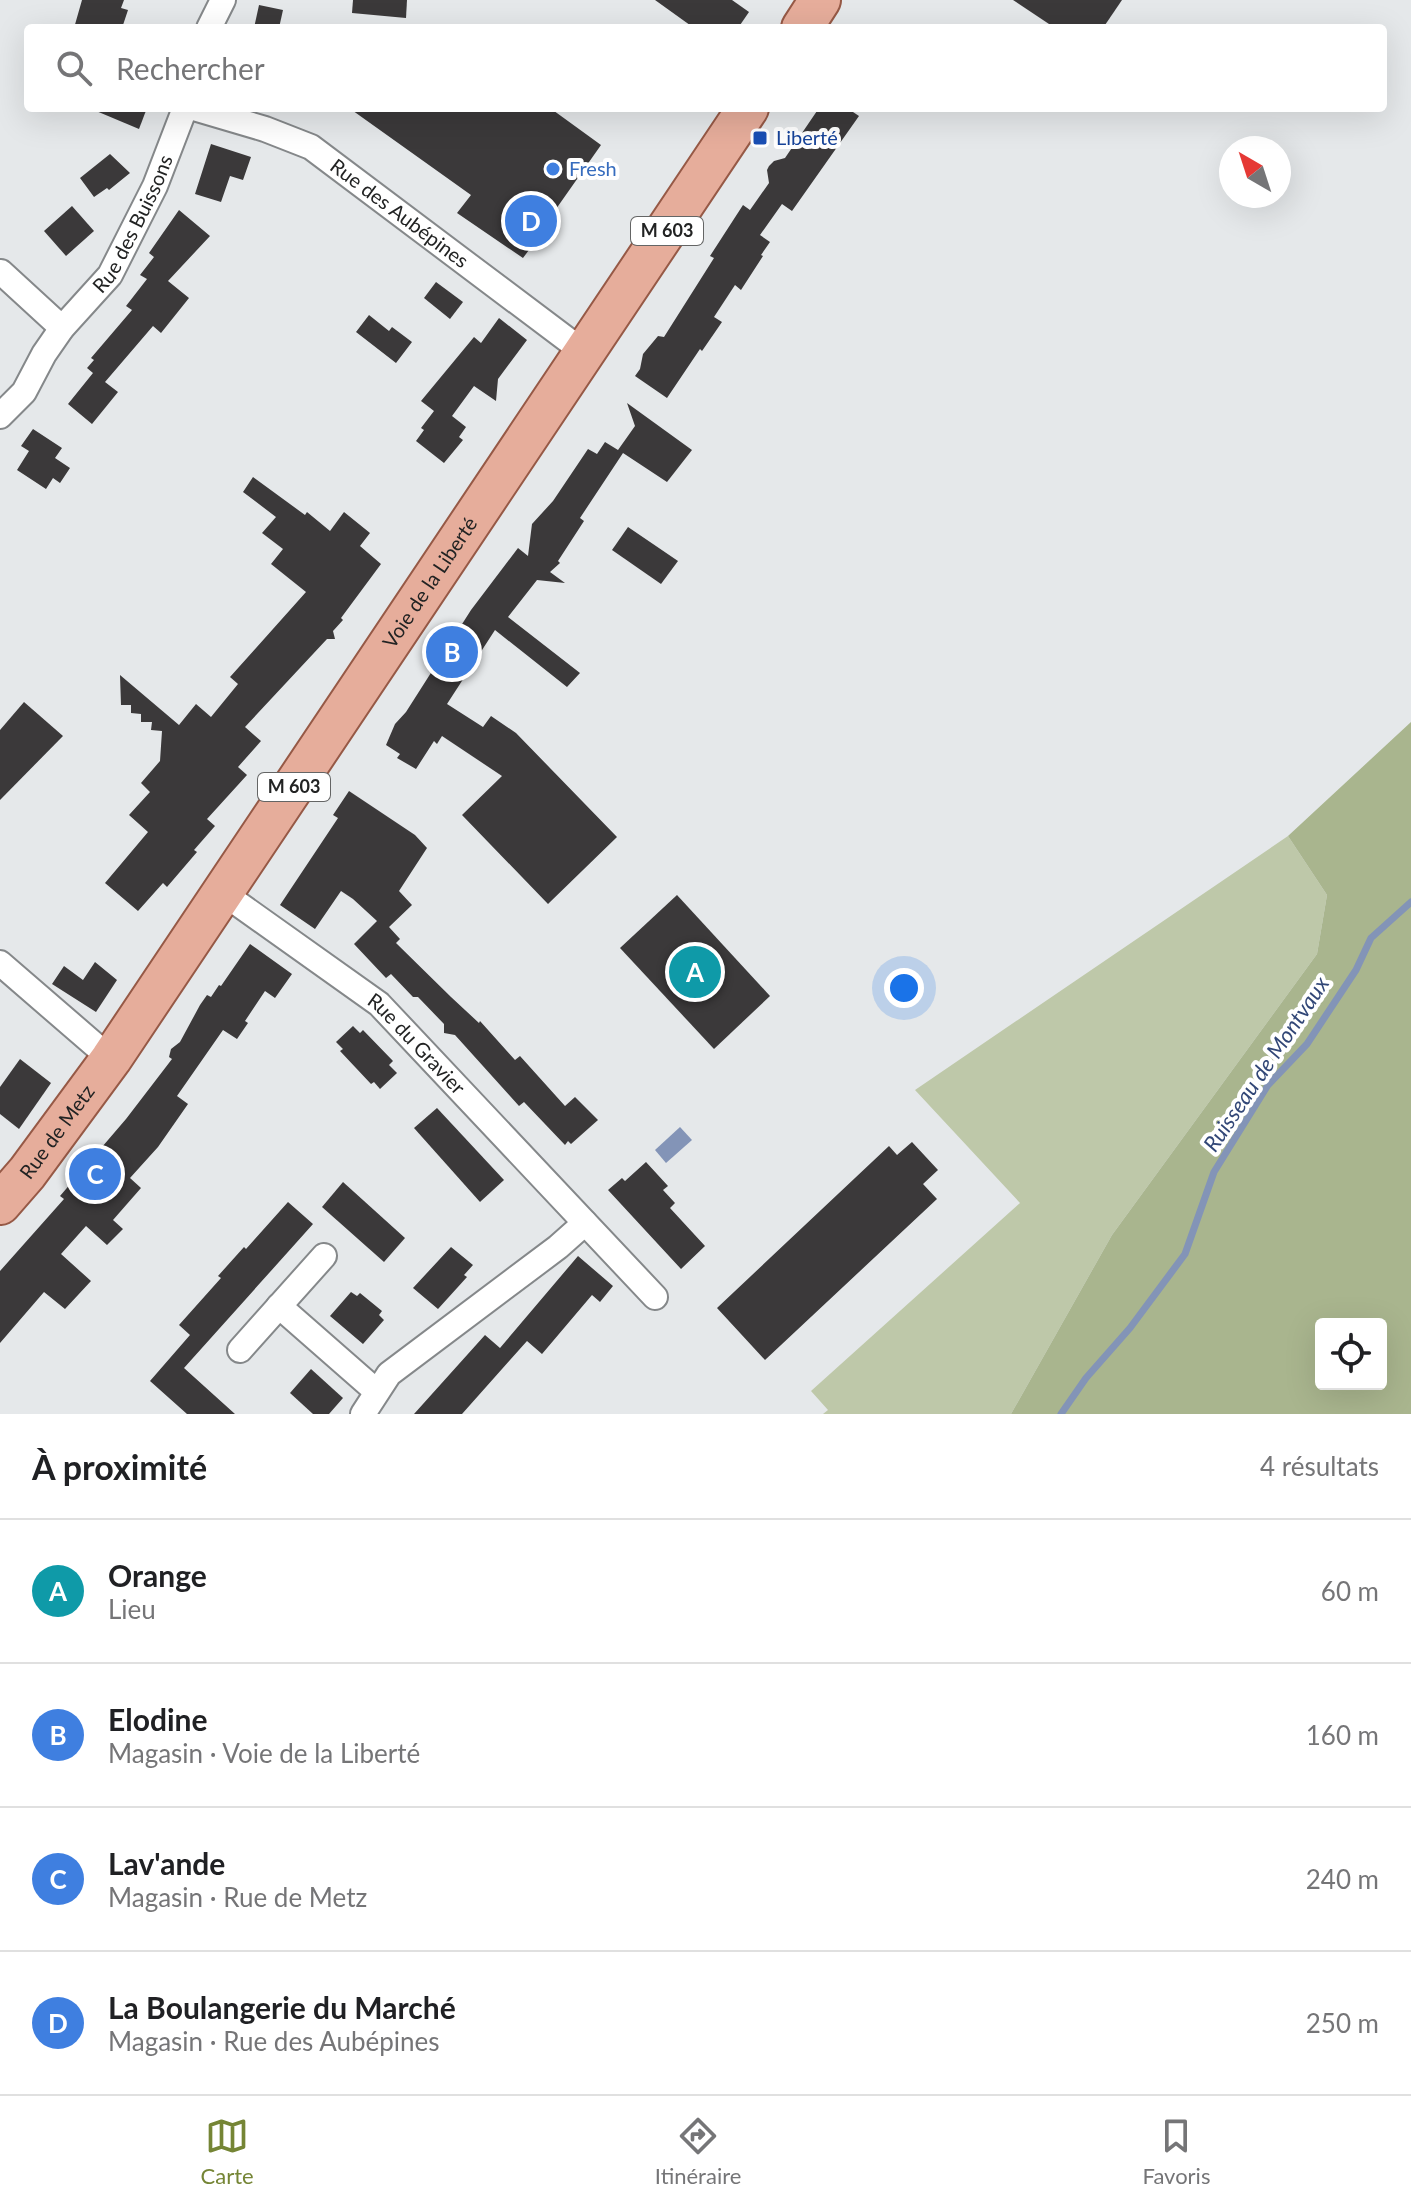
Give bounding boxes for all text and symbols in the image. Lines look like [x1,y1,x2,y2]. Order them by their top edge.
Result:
search box [24,24,1387,112]
icon: search [52,46,96,90]
text: Rechercher [116,50,265,86]
place label: Liberté [776,125,838,149]
marker: Liberté [751,129,769,147]
north arrow [1219,136,1291,208]
street label: Rue des Buissons [87,151,177,297]
street label: Rue des Aubépines [326,153,474,272]
place label: Fresh [569,156,617,180]
marker: Fresh [544,160,562,178]
pin: D [505,191,557,251]
road number: M 603 [631,217,703,245]
street label: Voie de la Liberté [377,512,482,652]
pin: B [426,622,478,682]
road number: M 603 [258,773,330,801]
pin: A [669,942,721,1002]
your location [884,968,924,1008]
water label: Ruisseau de Montvaux [1197,970,1335,1156]
street label: Rue du Gravier [364,987,471,1099]
street label: Rue de Metz [14,1080,99,1183]
pin: C [69,1144,121,1204]
map controls [1315,1318,1387,1390]
button: locate [1315,1318,1387,1390]
text: À proximité [32,1446,207,1487]
text: 4 résultats [1260,1450,1379,1482]
text: Orange [108,1557,207,1593]
text: A [49,1575,67,1607]
text: 60 m [1321,1575,1379,1607]
text: Lieu [108,1593,156,1625]
text: Elodine [108,1701,207,1737]
text: B [49,1719,67,1751]
text: 160 m [1306,1719,1379,1751]
text: Magasin · Voie de la Liberté [108,1737,420,1769]
text: Lav'ande [108,1845,225,1881]
text: C [49,1863,67,1895]
text: 240 m [1306,1863,1379,1895]
text: Magasin · Rue de Metz [108,1881,367,1913]
text: La Boulangerie du Marché [108,1989,456,2025]
text: D [48,2007,68,2039]
text: 250 m [1306,2007,1379,2039]
text: Magasin · Rue des Aubépines [108,2025,440,2057]
tab: Carte [201,2114,254,2189]
tab: Itinéraire [655,2114,741,2189]
tab: Favoris [1143,2114,1210,2189]

